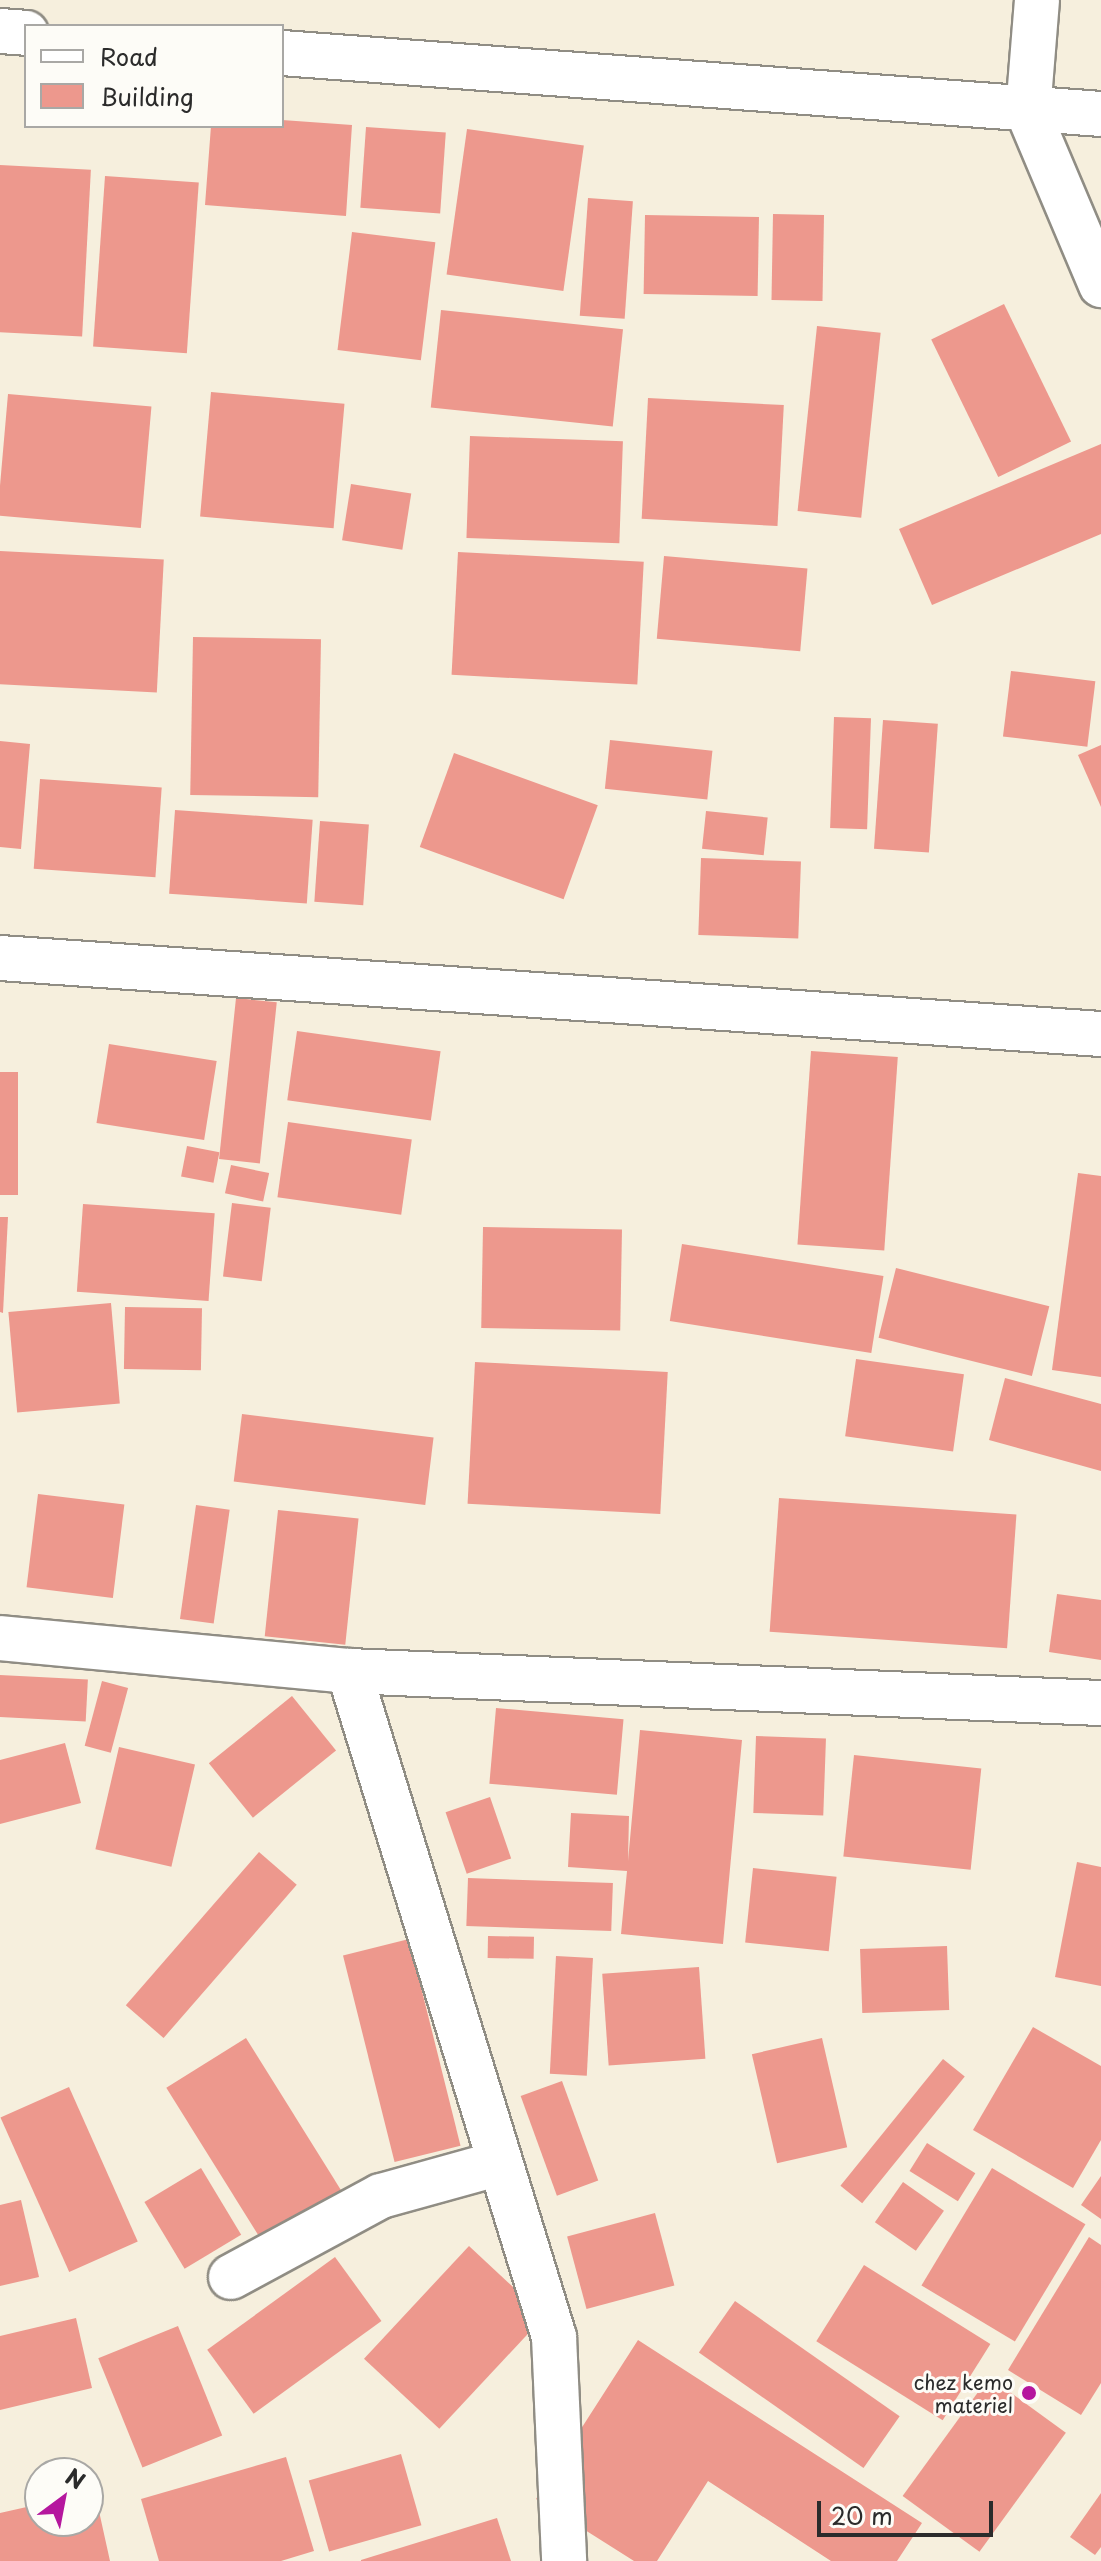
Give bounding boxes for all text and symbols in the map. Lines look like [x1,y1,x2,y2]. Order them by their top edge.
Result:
legend [24,24,284,128]
text: Road [100,38,158,74]
text: Building [100,78,194,114]
place label: chez kemo materiel [913,2370,1013,2417]
marker: chez kemo materiel [1020,2384,1038,2402]
north arrow [24,2457,104,2537]
text: N [60,2459,92,2497]
scale bar [821,2485,997,2535]
text: 20 m [831,2497,893,2533]

